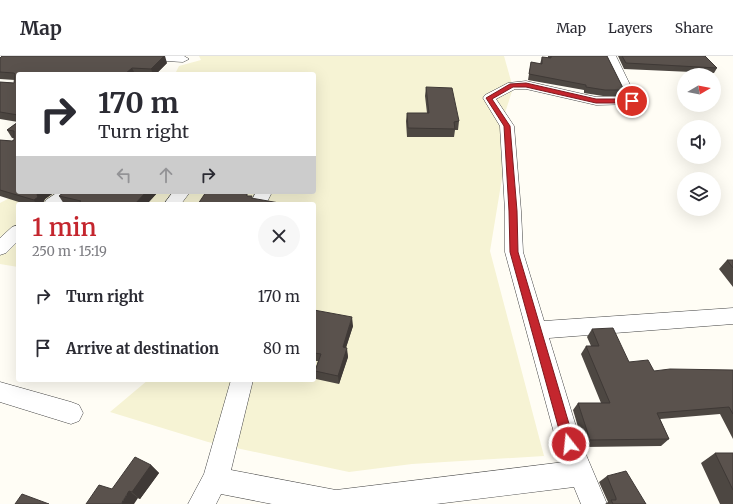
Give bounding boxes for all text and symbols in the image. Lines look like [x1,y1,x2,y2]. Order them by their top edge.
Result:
text: Map [20,16,62,40]
text: Map [556,19,586,37]
text: Layers [608,19,653,37]
text: Share [675,19,713,37]
north arrow [677,68,721,112]
map controls [677,68,721,216]
pin [615,84,649,118]
text: 170 m [98,85,179,121]
icon: right [32,88,84,140]
icon: arrive [621,90,643,112]
text: Turn right [98,120,189,143]
button: sound [677,120,721,164]
icon: left [113,164,135,186]
icon: ahead [155,164,177,186]
icon: right [197,164,219,186]
button: layers [677,172,721,216]
text: 1 min [32,212,97,243]
button: close [258,215,300,257]
text: 250 m · 15:19 [32,243,107,260]
icon: right [32,285,54,307]
text: Turn right [66,287,144,306]
text: 170 m [258,287,300,306]
icon: arrive [32,337,54,359]
text: Arrive at destination [66,339,219,358]
text: 80 m [263,339,300,358]
position arrow [548,423,590,465]

